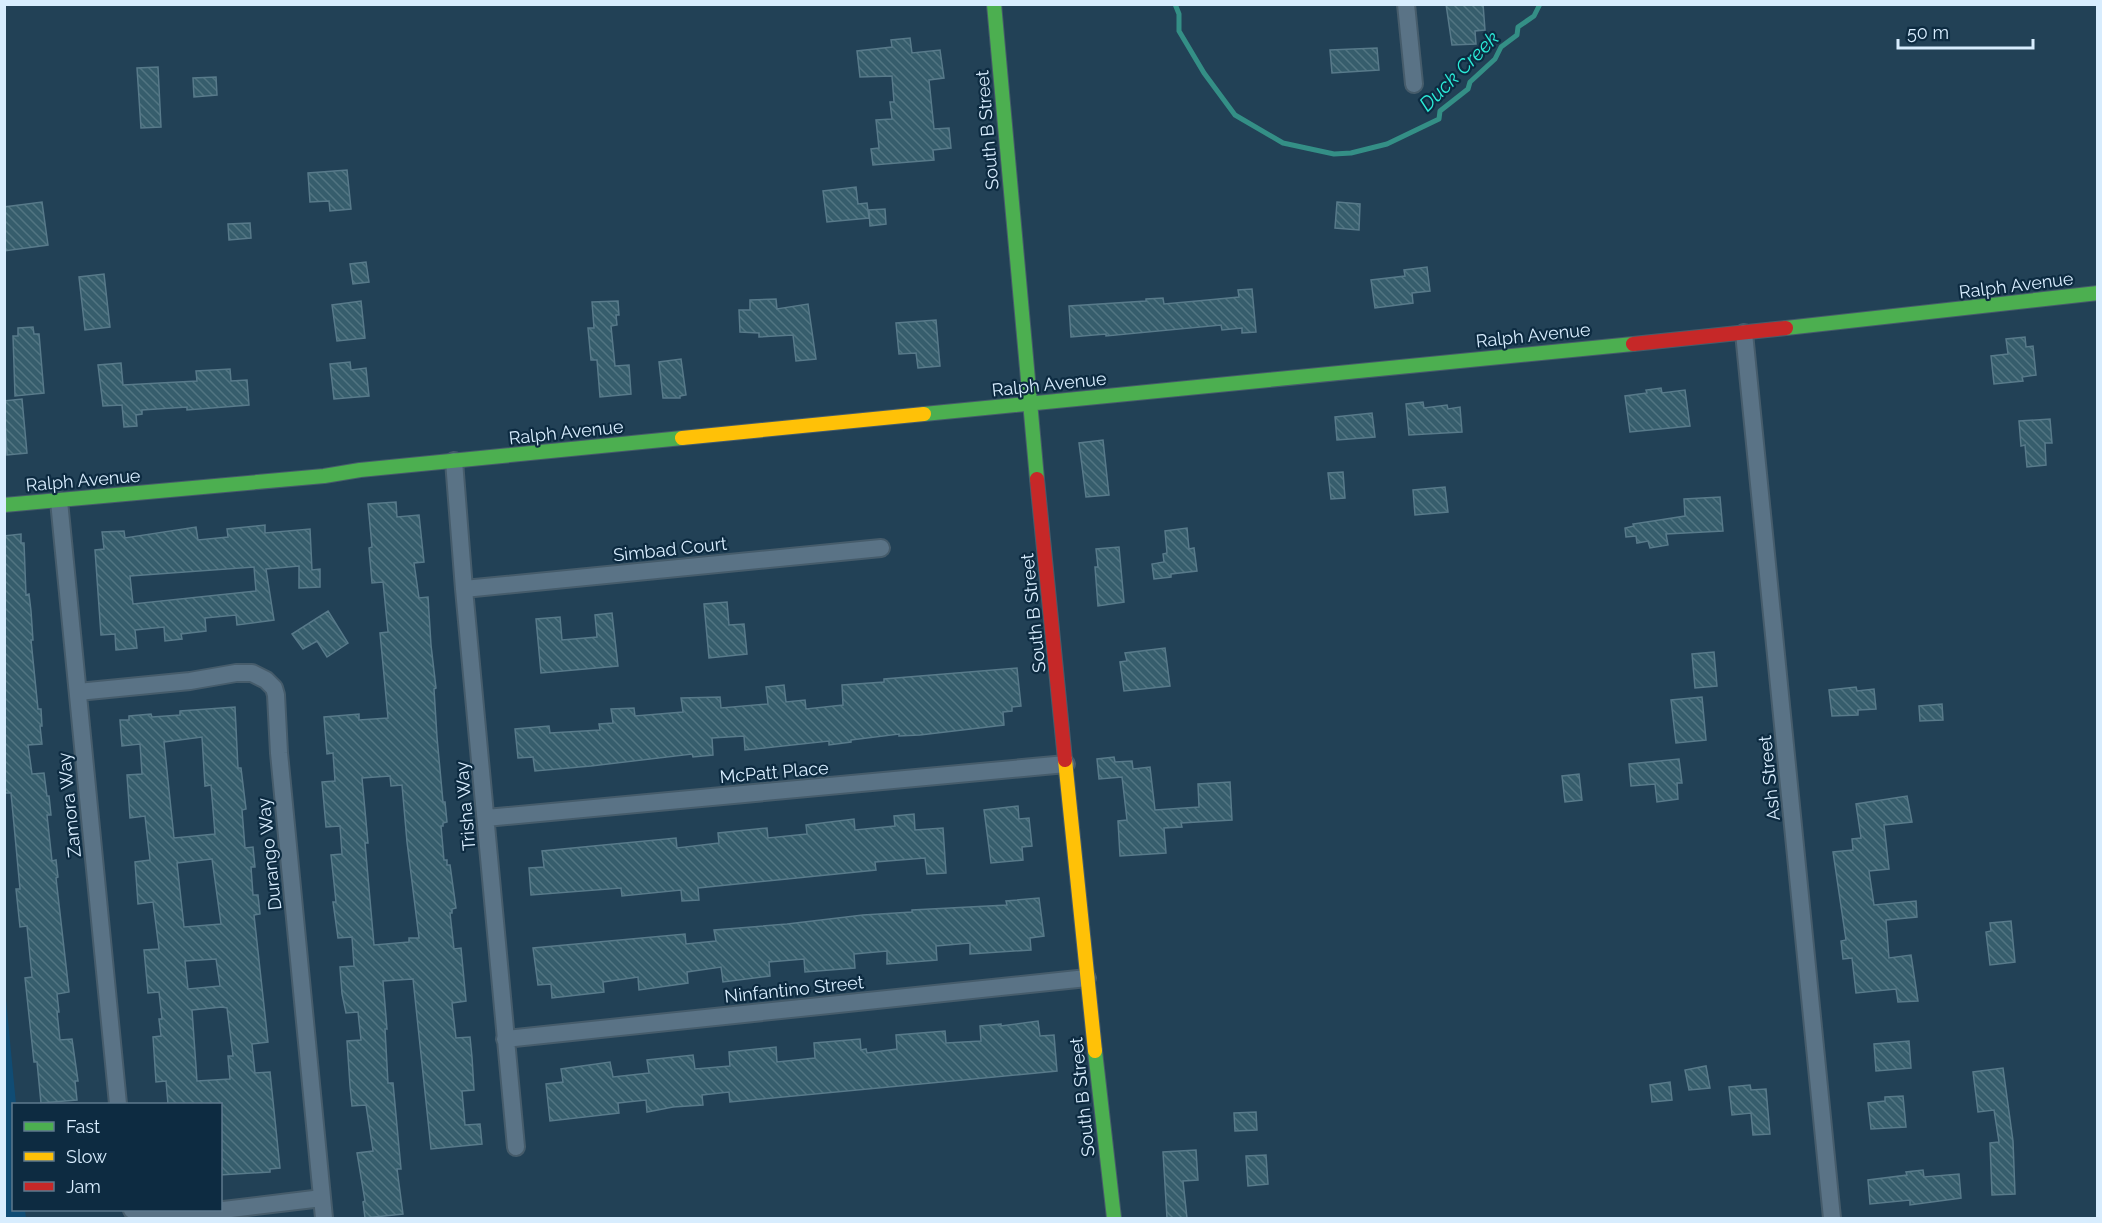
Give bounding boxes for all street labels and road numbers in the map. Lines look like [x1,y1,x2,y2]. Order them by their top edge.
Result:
street label: South B Street [971,69,1003,191]
street label: Ralph Avenue [1958,268,2075,302]
street label: Ralph Avenue [1475,318,1592,351]
street label: Ralph Avenue [991,367,1108,400]
street label: Ralph Avenue [508,415,625,448]
street label: Ralph Avenue [25,464,142,495]
street label: Simbad Court [612,533,728,565]
street label: South B Street [1016,552,1050,674]
street label: Ash Street [1754,734,1784,822]
street label: Zamora Way [53,751,85,859]
street label: McPatt Place [719,757,830,787]
street label: Trisha Way [451,760,479,852]
street label: Durango Way [253,796,285,911]
street label: Ninfantino Street [723,971,865,1007]
street label: South B Street [1065,1036,1099,1158]

